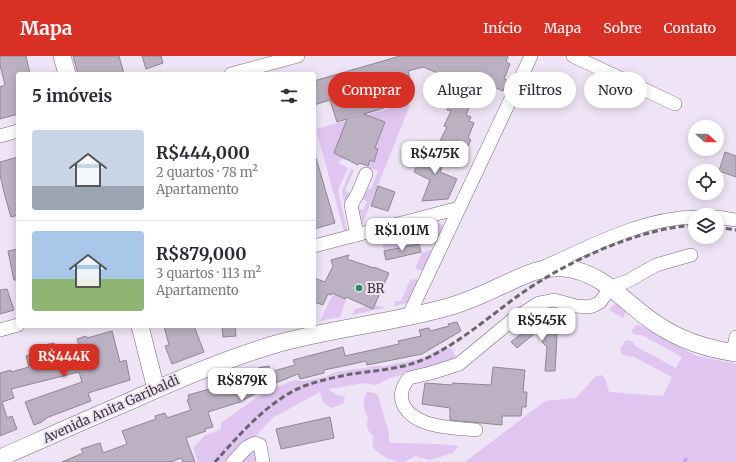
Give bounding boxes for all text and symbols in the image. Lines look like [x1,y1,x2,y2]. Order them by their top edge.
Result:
text: Mapa [20,16,72,40]
text: Início [483,19,522,37]
text: Mapa [544,19,581,37]
text: Sobre [603,19,642,37]
text: Contato [664,19,716,37]
chip: Comprar [328,72,415,108]
chip: Alugar [423,72,496,108]
chip: Filtros [504,72,576,108]
chip: Novo [584,72,647,108]
text: 5 imóveis [32,85,112,107]
icon: filters [278,85,300,107]
north arrow [688,120,724,156]
map controls [688,120,724,244]
pin: R$475K [402,141,468,175]
text: R$444,000 [156,142,250,164]
text: R$475K [410,145,460,162]
icon: home [64,146,112,194]
text: 2 quartos · 78 m² [156,164,258,181]
button: locate [688,164,724,200]
text: Apartamento [156,181,239,198]
button: layers [688,208,724,244]
pin: R$1.01M [365,218,439,252]
text: R$1.01M [375,222,429,239]
text: R$879,000 [156,243,247,265]
icon: home [64,247,112,295]
text: 3 quartos · 113 m² [156,265,261,282]
place label: BR [367,280,385,297]
text: Apartamento [156,282,239,299]
marker: BR [354,283,364,293]
pin: R$545K [509,308,575,342]
text: R$545K [518,312,566,329]
pin: R$444K [31,344,97,378]
text: R$444K [38,348,90,365]
pin: R$879K [209,368,275,402]
street label: Avenida Anita Garibaldi [39,371,182,447]
text: R$879K [217,372,267,389]

